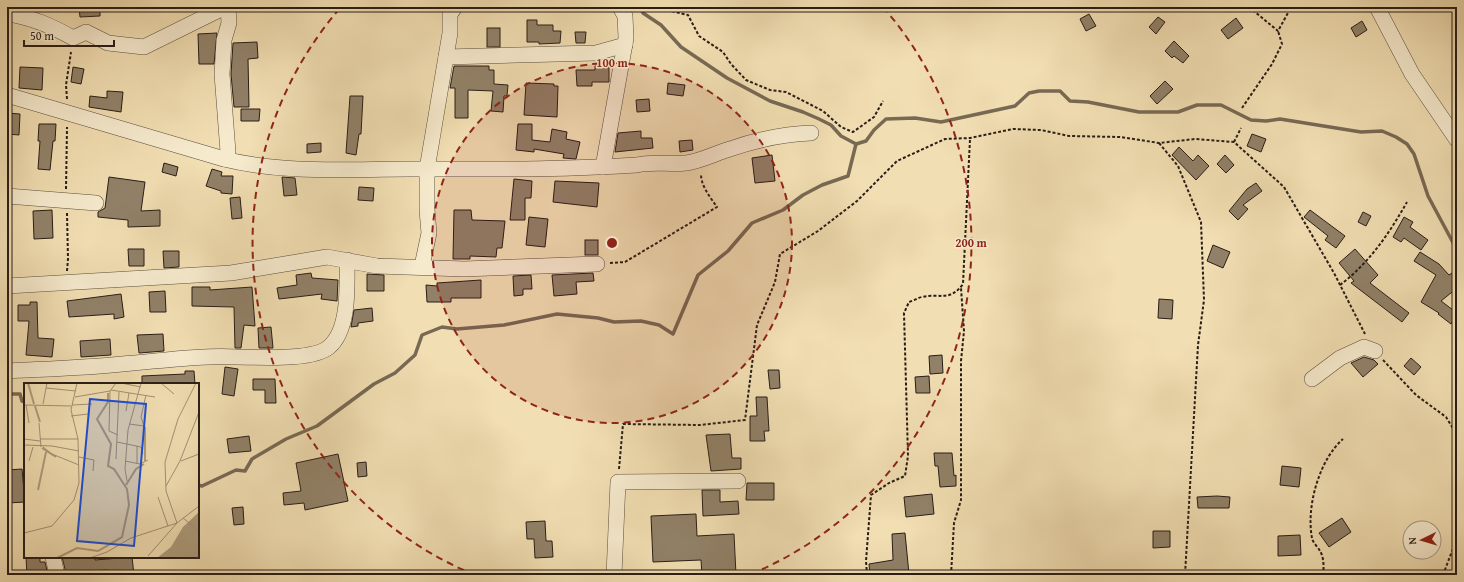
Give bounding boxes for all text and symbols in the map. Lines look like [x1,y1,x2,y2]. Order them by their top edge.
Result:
scale bar [24,22,114,48]
text: 50 m [30,27,54,44]
text: 100 m [596,54,629,71]
text: 200 m [955,234,988,251]
centre of rings [605,236,619,250]
inset map [24,383,199,558]
north arrow [1402,520,1442,560]
text: N [1404,536,1420,545]

